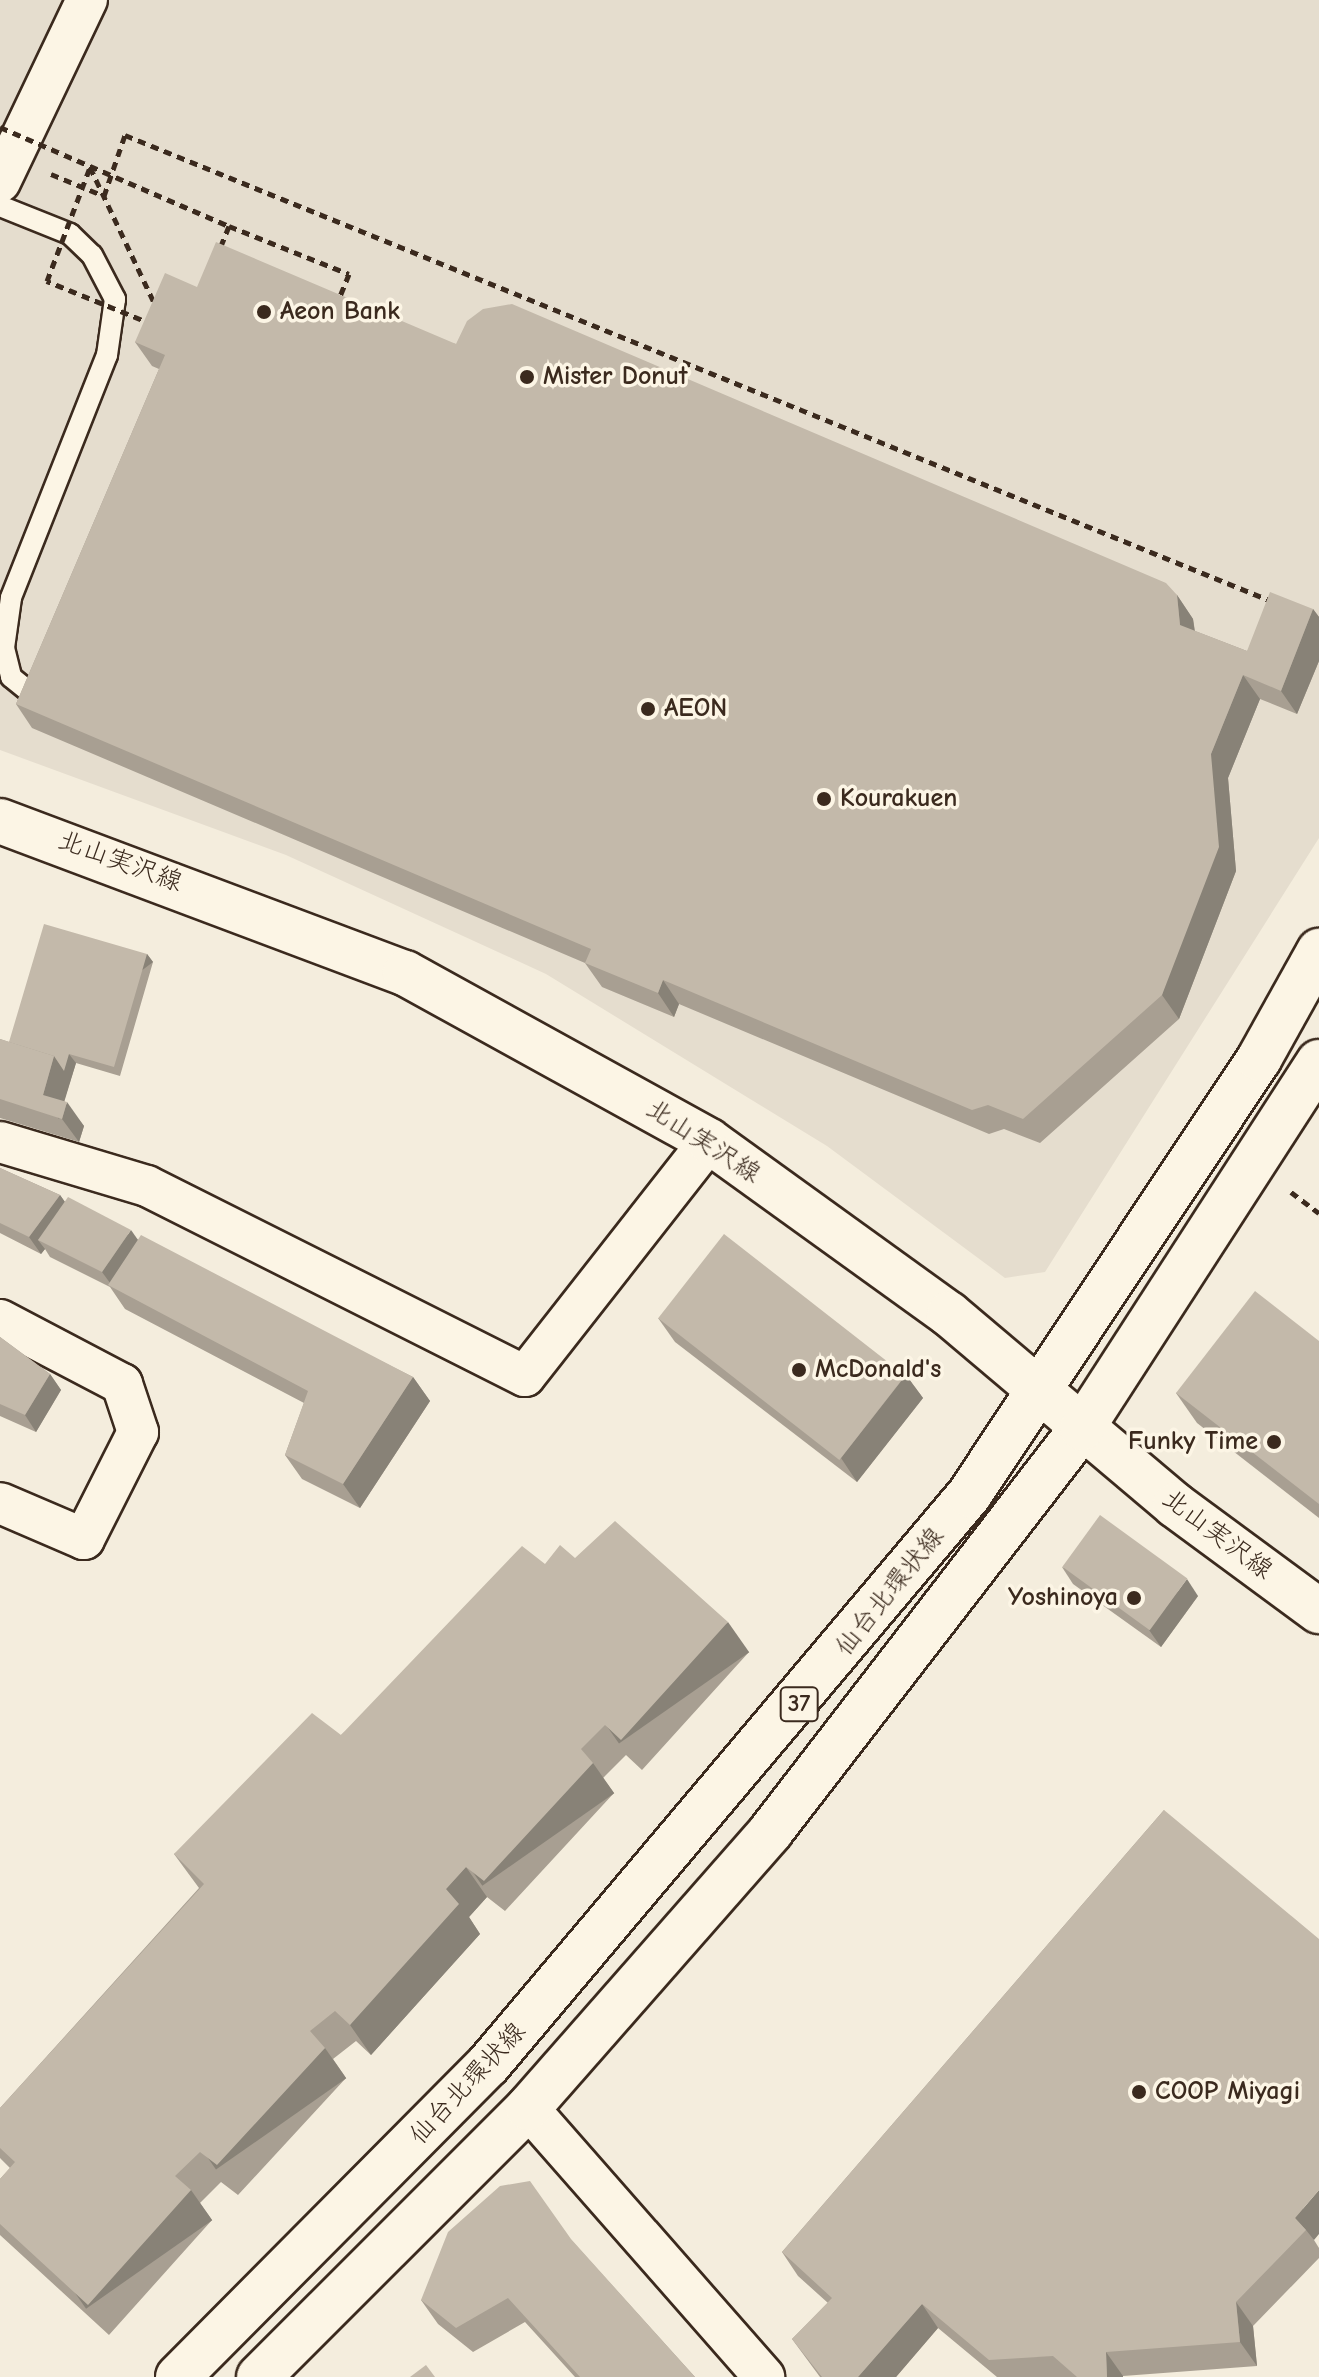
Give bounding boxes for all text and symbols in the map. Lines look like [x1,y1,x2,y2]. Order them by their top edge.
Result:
place label: Aeon Bank [280,296,400,328]
marker: Aeon Bank [255,303,273,321]
place label: Mister Donut [543,361,687,393]
marker: Mister Donut [518,368,536,386]
place label: AEON [664,693,727,725]
marker: AEON [639,700,657,718]
place label: Kourakuen [840,783,957,815]
marker: Kourakuen [815,790,833,808]
street label: 北山実沢線 [54,825,186,899]
street label: 北山実沢線 [640,1094,766,1190]
place label: McDonald's [815,1354,941,1386]
marker: McDonald's [790,1361,808,1379]
place label: Funky Time [1128,1426,1258,1458]
marker: Funky Time [1265,1433,1283,1451]
street label: 北山実沢線 [1156,1483,1278,1587]
street label: 仙台北環状線 [829,1522,951,1662]
place label: Yoshinoya [1008,1582,1118,1614]
marker: Yoshinoya [1125,1589,1143,1607]
road number: 37 [779,1684,819,1724]
street label: 仙台北環状線 [403,2016,533,2152]
place label: COOP Miyagi [1155,2076,1300,2108]
marker: COOP Miyagi [1130,2083,1148,2101]

